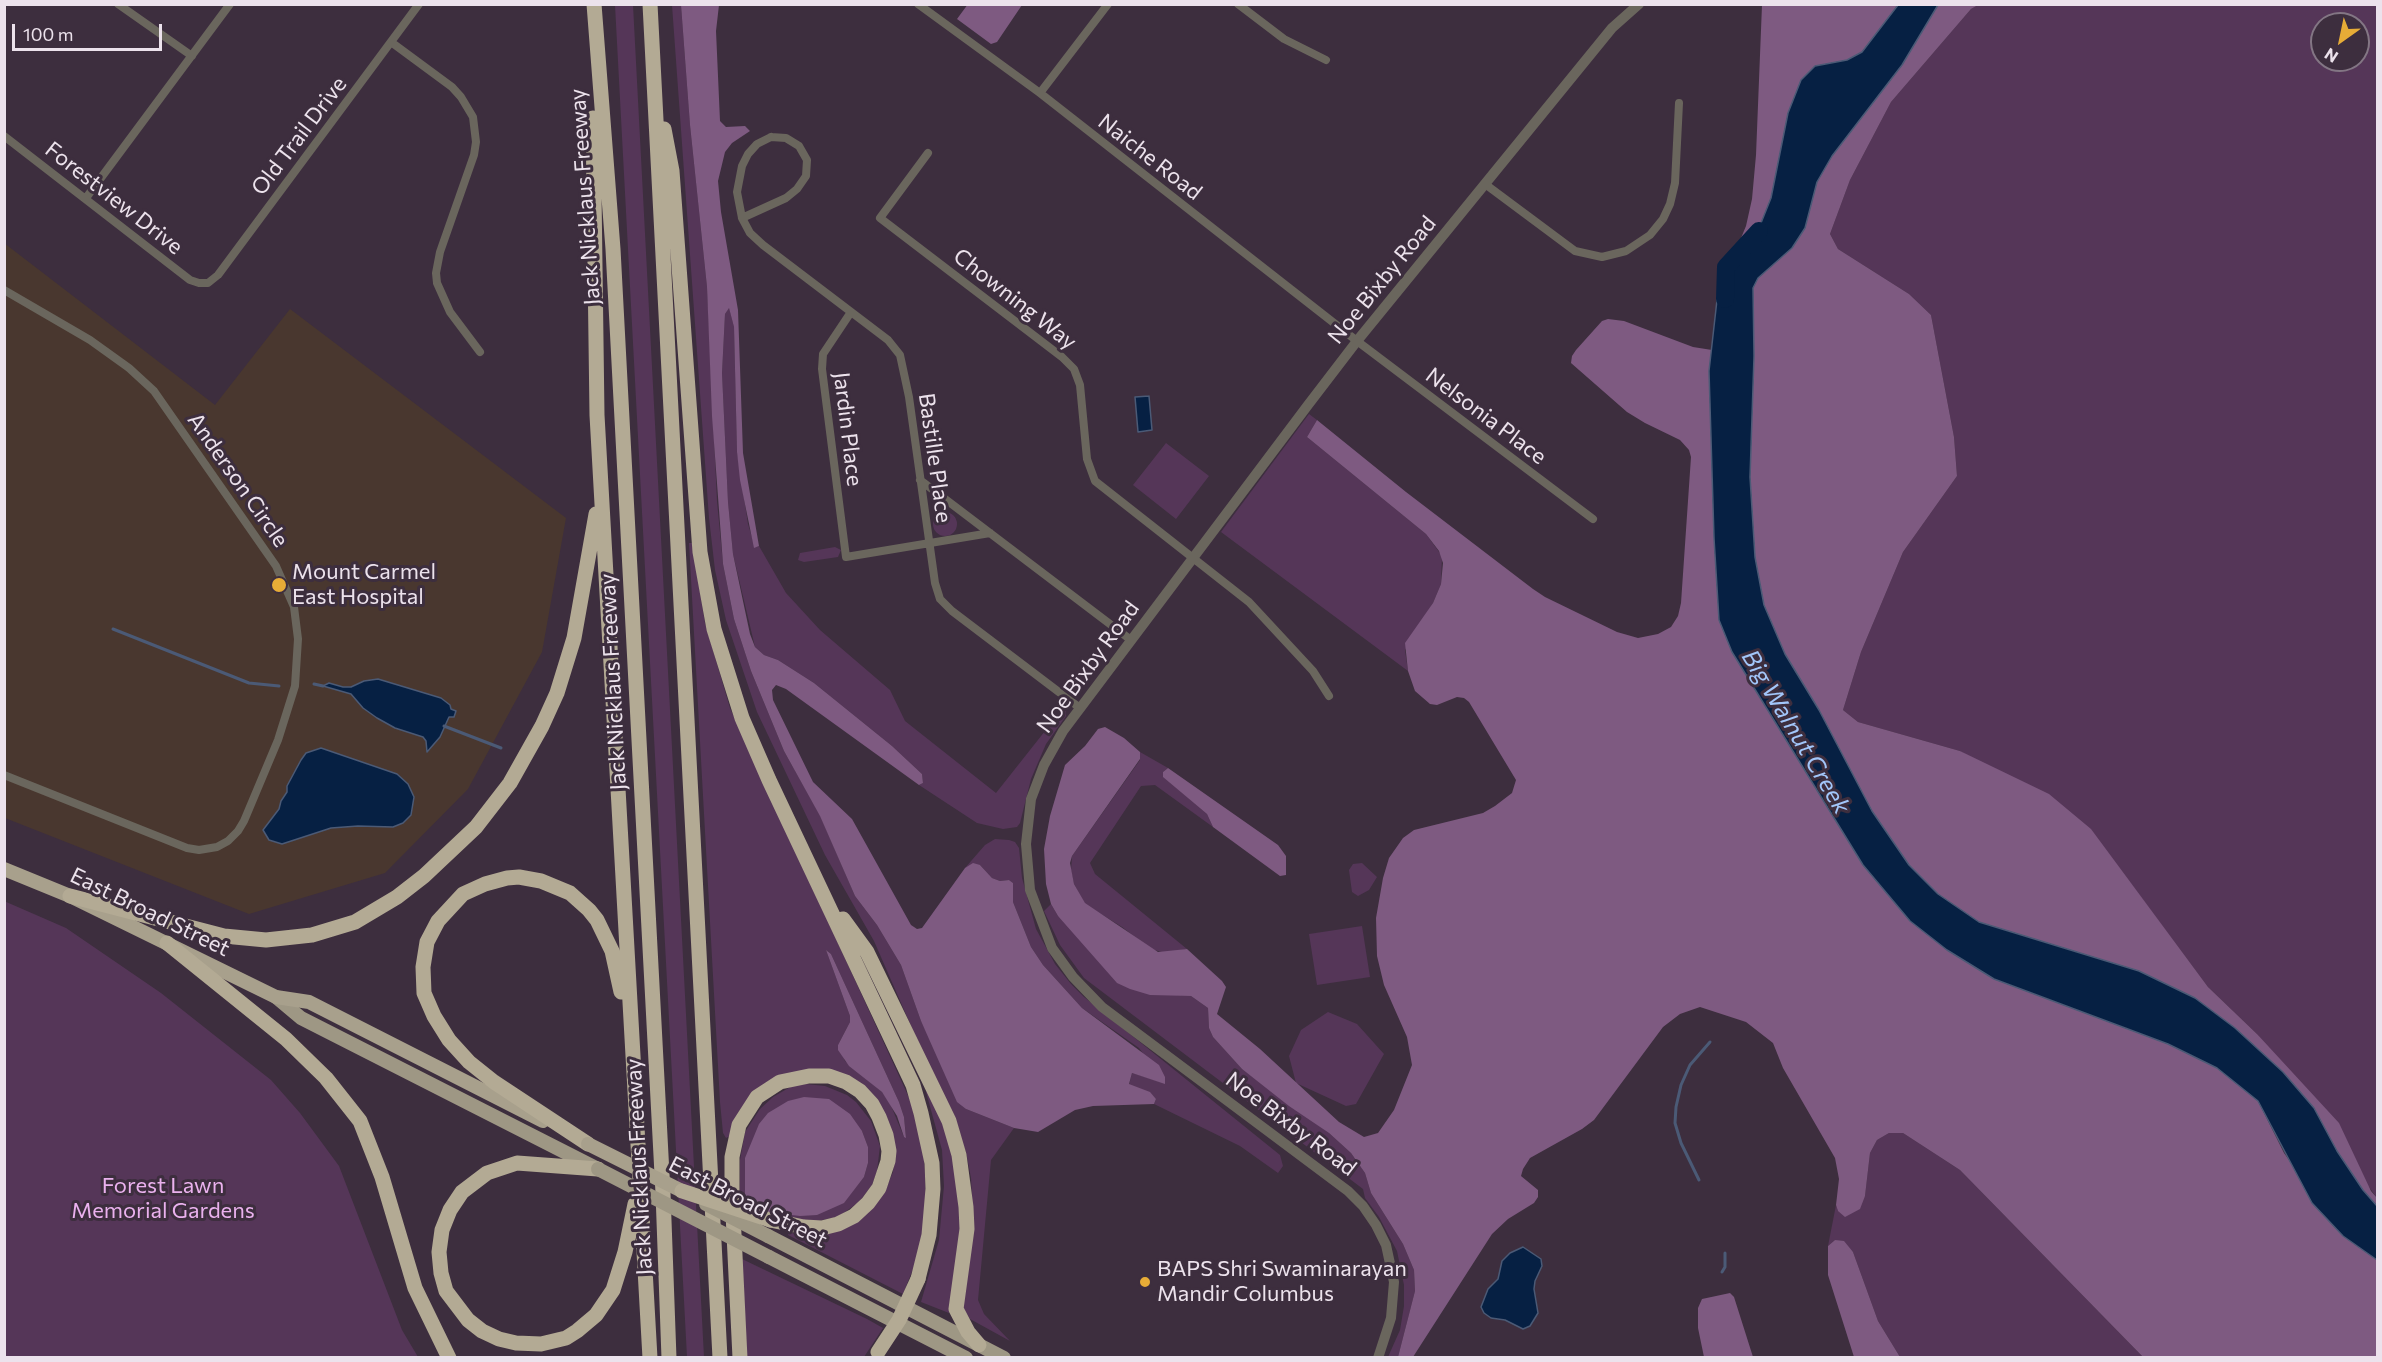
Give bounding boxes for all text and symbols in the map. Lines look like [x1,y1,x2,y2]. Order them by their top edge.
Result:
scale bar [15,12,165,50]
north arrow [2310,12,2370,72]
text: 100 m [23,23,73,45]
text: N [2321,45,2341,67]
street label: Old Trail Drive [246,72,352,200]
street label: Jack Nicklaus Freeway [564,88,606,306]
street label: Naiche Road [1093,108,1207,206]
street label: Forestview Drive [40,136,188,260]
street label: Noe Bixby Road [1322,211,1442,349]
street label: Chowning Way [948,243,1082,355]
street label: Nelsonia Place [1420,362,1552,470]
street label: Jardin Place [828,370,868,488]
street label: Bastille Place [913,391,957,525]
street label: Anderson Circle [182,408,294,552]
place label: Mount Carmel East Hospital [292,559,436,610]
street label: Jack Nicklaus Freeway [594,573,632,791]
marker: Mount Carmel East Hospital [270,576,288,594]
street label: Noe Bixby Road [1031,596,1145,738]
water label: Big Walnut Creek [1736,645,1856,819]
street label: East Broad Street [66,862,234,962]
street label: Jack Nicklaus Freeway [620,1058,658,1276]
street label: Noe Bixby Road [1220,1066,1362,1182]
street label: East Broad Street [664,1151,832,1253]
park label: Forest Lawn Memorial Gardens [71,1173,255,1224]
place label: BAPS Shri Swaminarayan Mandir Columbus [1157,1256,1407,1308]
marker: BAPS Shri Swaminarayan Mandir Columbus [1138,1275,1152,1289]

